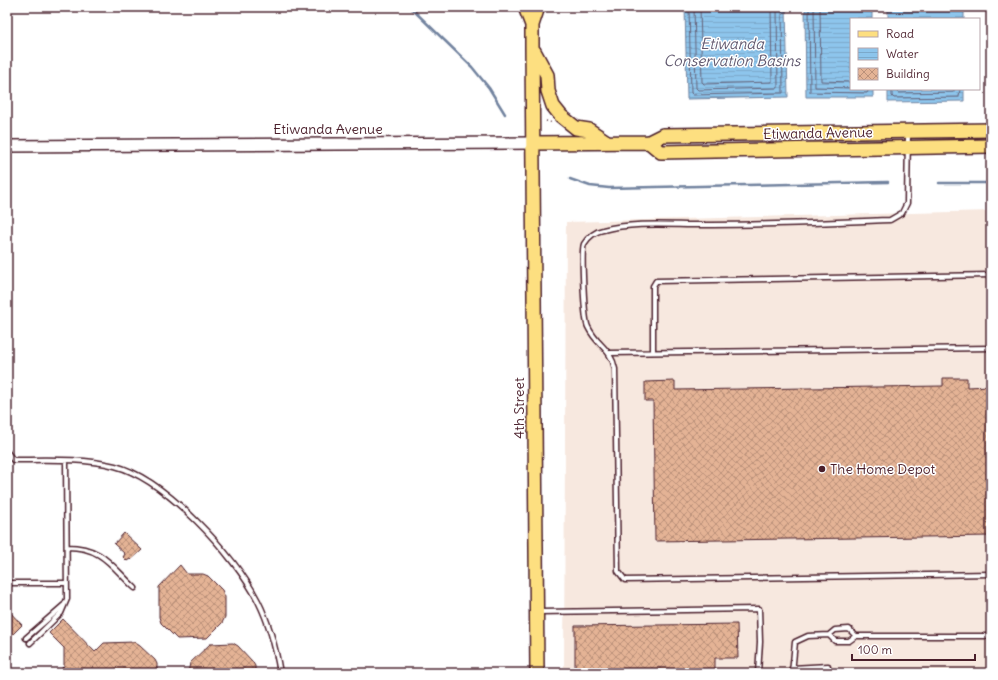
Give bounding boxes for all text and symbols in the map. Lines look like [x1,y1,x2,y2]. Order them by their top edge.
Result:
legend [850,18,980,90]
text: Road [886,26,914,41]
water label: Etiwanda Conservation Basins [664,34,802,70]
text: Water [886,46,919,61]
text: Building [886,66,930,81]
street label: Etiwanda Avenue [273,120,383,138]
street label: Etiwanda Avenue [763,123,873,143]
street label: 4th Street [510,377,528,439]
place label: The Home Depot [830,460,936,478]
marker: The Home Depot [817,464,827,474]
scale bar [852,636,975,662]
text: 100 m [858,642,892,657]

